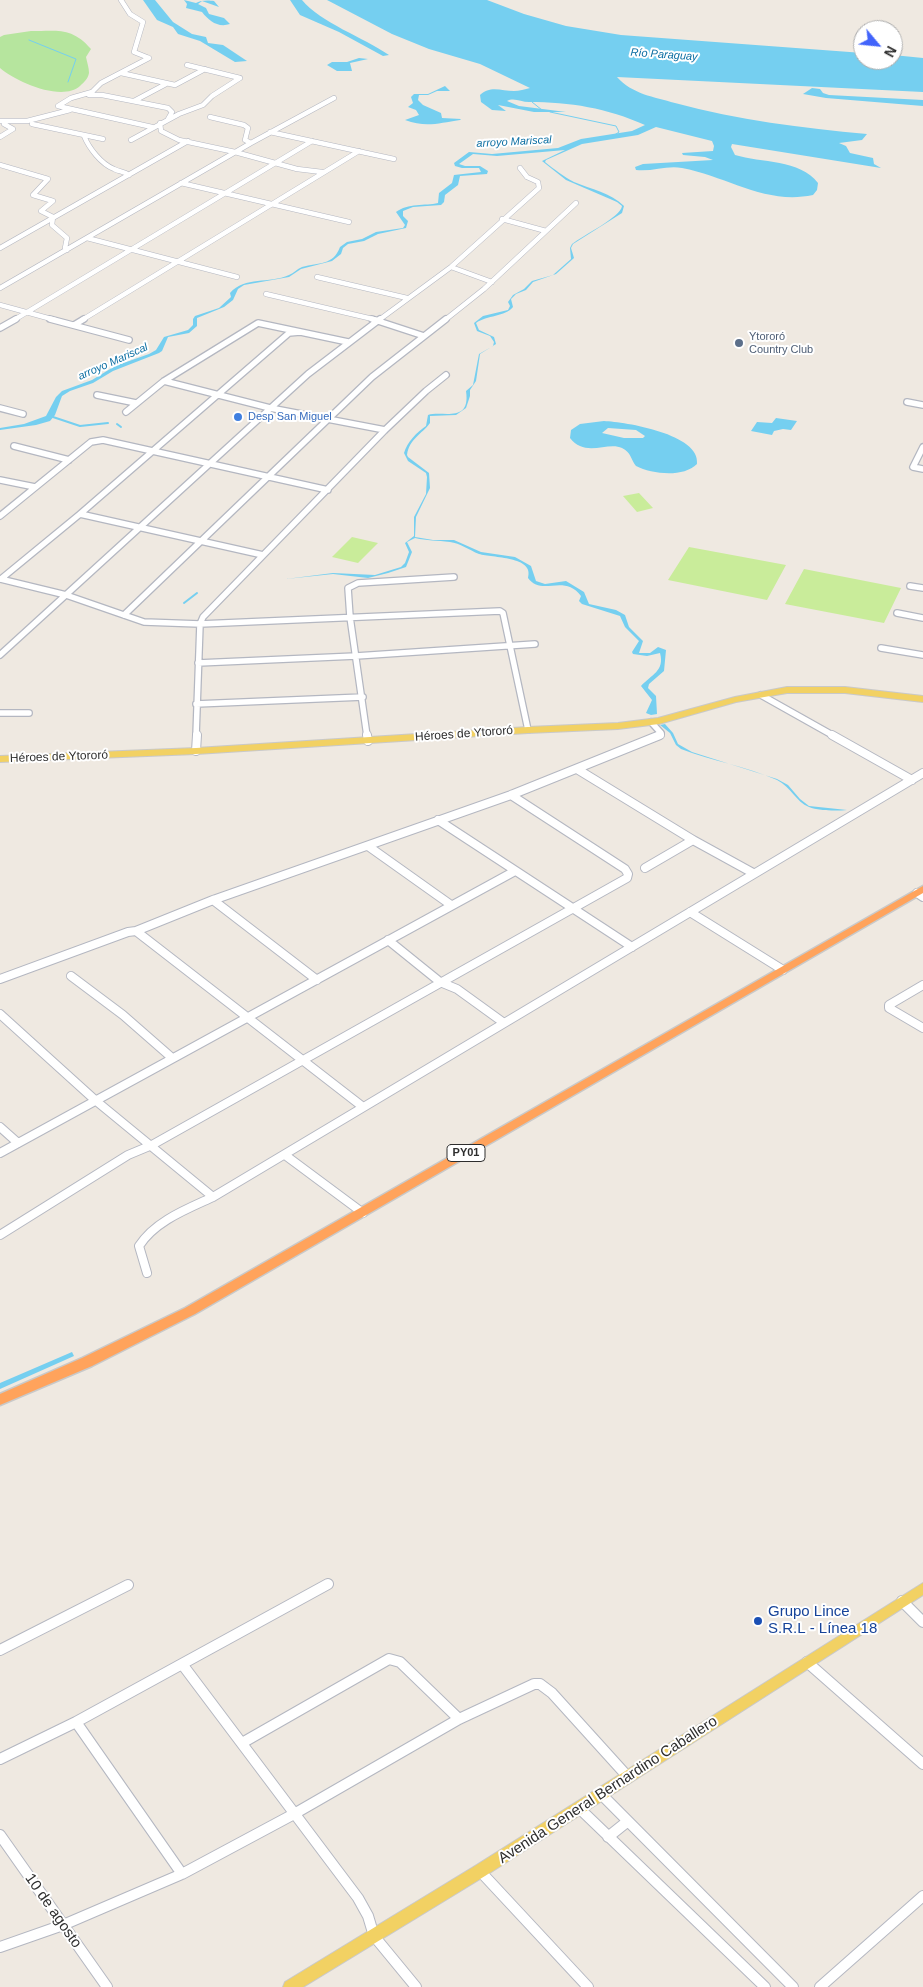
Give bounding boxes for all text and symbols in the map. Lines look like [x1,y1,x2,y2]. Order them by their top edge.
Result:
north arrow [853,20,903,70]
text: N [881,43,900,60]
water label: Río Paraguay [630,46,698,64]
water label: arroyo Mariscal [476,133,552,151]
place label: Ytororó Country Club [749,330,813,356]
marker: Ytororó Country Club [733,337,745,349]
water label: arroyo Mariscal [76,341,150,383]
place label: Desp San Miguel [248,410,332,424]
marker: Desp San Miguel [232,411,244,423]
street label: Héroes de Ytororó [415,723,513,745]
street label: Héroes de Ytororó [10,748,108,766]
road number: PY01 [447,1144,485,1162]
place label: Grupo Lince S.R.L - Línea 18 [768,1603,877,1638]
marker: Grupo Lince S.R.L - Línea 18 [752,1615,764,1627]
street label: Avenida General Bernardino Caballero [495,1712,721,1868]
street label: 10 de agosto [21,1870,85,1952]

